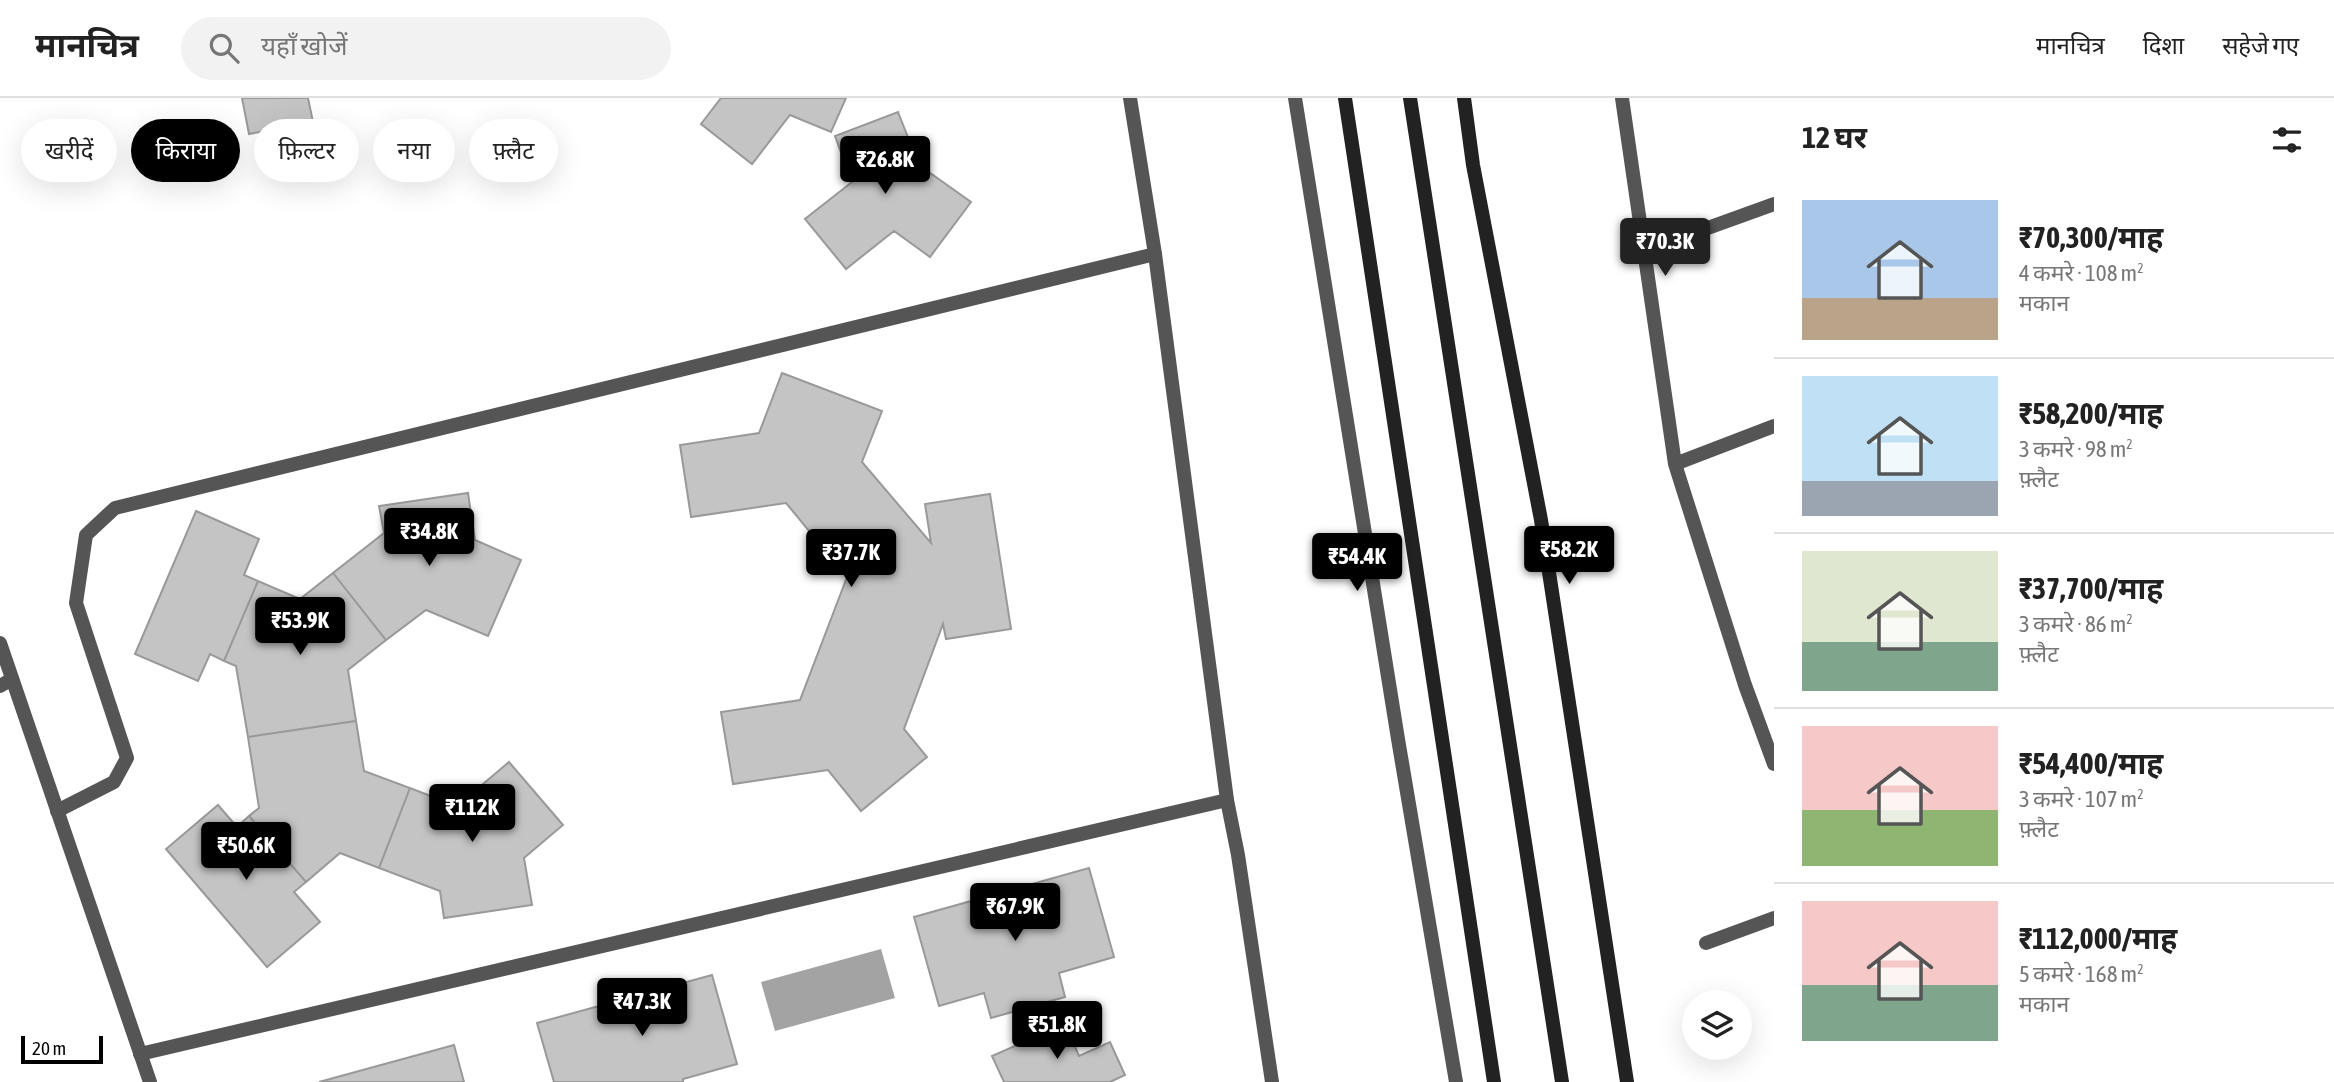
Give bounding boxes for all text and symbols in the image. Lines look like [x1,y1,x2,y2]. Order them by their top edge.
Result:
search box [181,17,671,80]
text: मानचित्र [35,26,139,64]
icon: search [205,29,243,67]
text: यहाँ खोजें [261,31,348,61]
text: मानचित्र [2036,32,2105,59]
text: दिशा [2143,32,2184,59]
text: सहेजे गए [2222,32,2299,59]
chip: खरीदें [21,119,117,182]
chip: किराया [131,119,240,182]
chip: फ़िल्टर [254,119,359,182]
chip: नया [373,119,455,182]
chip: फ़्लैट [469,119,558,182]
text: 12 घर [1802,120,1867,154]
icon: filters [2268,121,2306,159]
pin: ₹26.8K [828,136,942,196]
text: ₹26.8K [856,146,914,172]
pin: ₹70.3K [1608,218,1722,278]
text: ₹70,300/माह [2019,220,2163,254]
text: ₹70.3K [1636,228,1694,254]
icon: home [1858,228,1942,312]
text: 4 कमरे · 108 m² [2019,260,2144,286]
text: मकान [2019,290,2069,316]
text: ₹58,200/माह [2019,396,2163,430]
icon: home [1858,404,1942,488]
text: 3 कमरे · 98 m² [2019,436,2133,462]
text: फ़्लैट [2019,466,2059,492]
pin: ₹34.8K [372,508,486,568]
text: ₹34.8K [400,518,458,544]
pin: ₹58.2K [1512,526,1626,586]
pin: ₹37.7K [794,530,908,589]
pin: ₹54.4K [1300,533,1414,593]
text: ₹58.2K [1540,536,1598,562]
text: ₹37.7K [822,539,880,565]
text: ₹54.4K [1328,543,1386,569]
text: ₹37,700/माह [2019,571,2163,605]
icon: home [1858,579,1942,663]
pin: ₹53.9K [243,598,357,657]
text: ₹53.9K [271,607,329,633]
text: 3 कमरे · 86 m² [2019,611,2133,637]
text: फ़्लैट [2019,641,2059,667]
text: ₹54,400/माह [2019,746,2163,780]
icon: home [1858,754,1942,838]
pin: ₹112K [423,784,521,844]
text: 3 कमरे · 107 m² [2019,786,2144,812]
text: ₹112K [445,794,499,820]
text: फ़्लैट [2019,816,2059,842]
pin: ₹50.6K [189,822,303,882]
text: ₹50.6K [217,832,275,858]
pin: ₹67.9K [958,884,1072,943]
text: ₹67.9K [986,893,1044,919]
text: ₹112,000/माह [2019,921,2177,955]
icon: home [1858,929,1942,1013]
text: 5 कमरे · 168 m² [2019,961,2144,987]
pin: ₹47.3K [585,978,699,1038]
text: ₹47.3K [613,988,671,1014]
map controls [1682,990,1752,1060]
button: layers [1682,990,1752,1060]
text: मकान [2019,991,2069,1017]
pin: ₹51.8K [1000,1002,1114,1061]
text: ₹51.8K [1028,1011,1086,1037]
scale bar [21,1033,103,1065]
text: 20 m [32,1037,66,1059]

